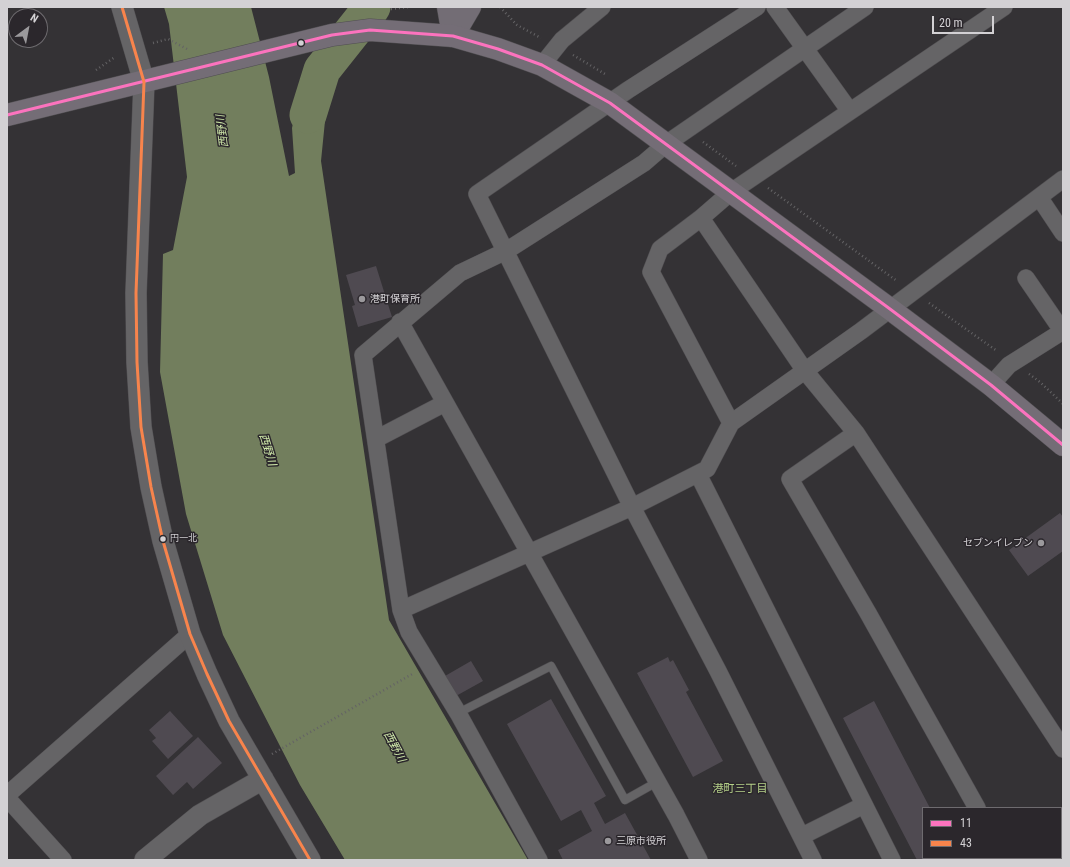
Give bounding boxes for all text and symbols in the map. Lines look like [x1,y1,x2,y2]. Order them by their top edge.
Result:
north arrow [8,8,48,48]
scale bar [934,8,996,34]
text: N [28,11,40,26]
text: 20 m [939,16,963,30]
unlabelled marker [296,38,306,48]
water label: 西野川 [214,114,232,148]
place label: 港町保育所 [370,293,420,305]
marker: 港町保育所 [357,294,367,304]
water label: 西野川 [256,432,278,468]
marker: 円一北 [158,534,168,544]
place label: 円一北 [170,534,197,544]
place label: セブンイレブン [963,537,1033,549]
marker: セブンイレブン [1036,538,1046,548]
water label: 西野川 [380,729,408,765]
district label: 港町三丁目 [713,782,767,796]
legend [922,807,1062,859]
text: 11 [960,816,972,830]
place label: 三原市役所 [616,835,666,847]
marker: 三原市役所 [603,836,613,846]
text: 43 [960,836,972,850]

